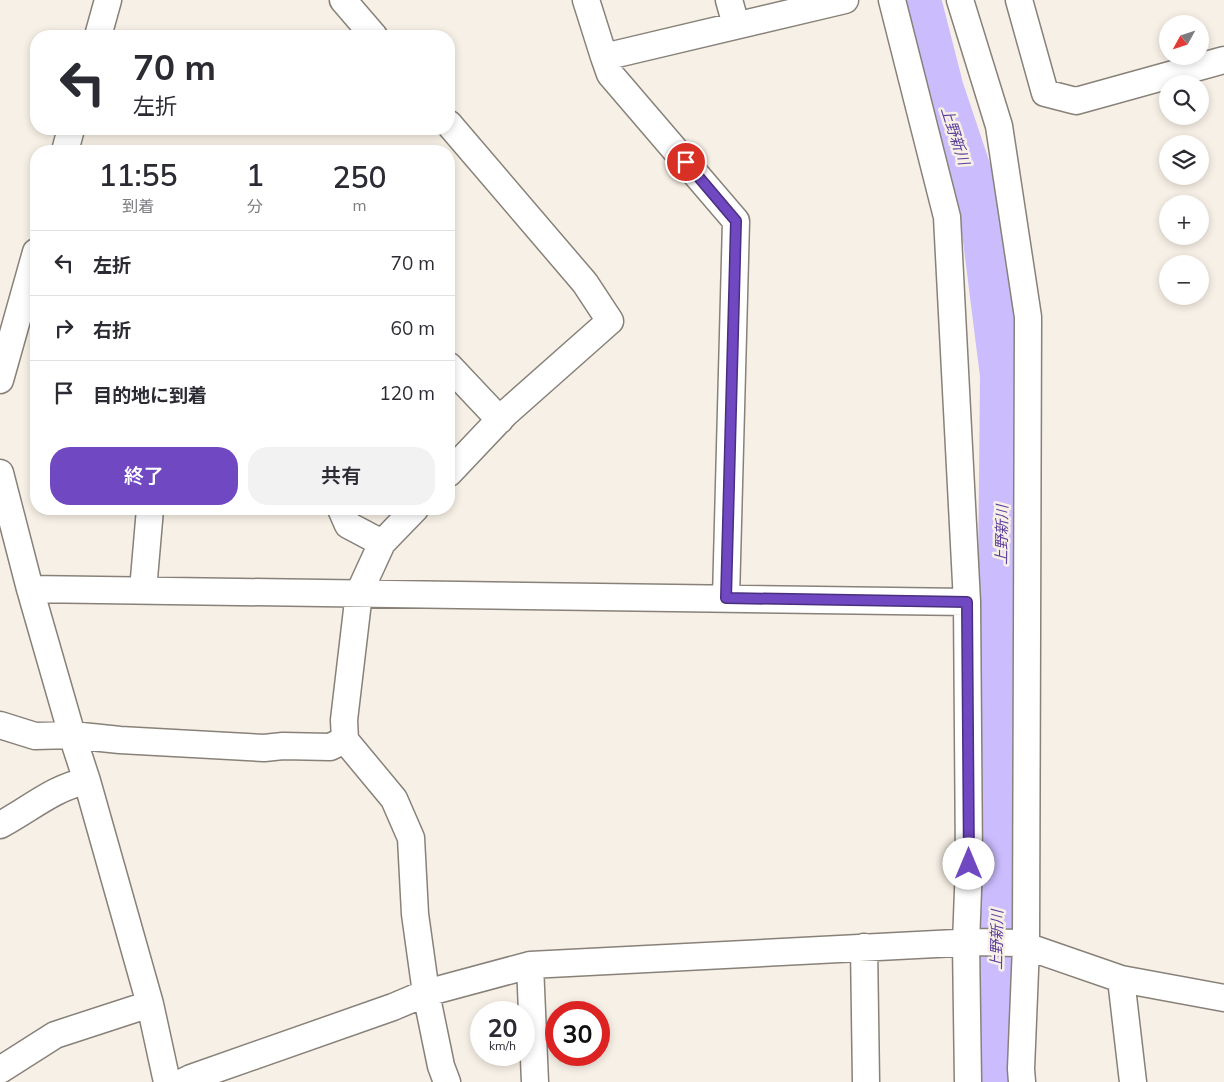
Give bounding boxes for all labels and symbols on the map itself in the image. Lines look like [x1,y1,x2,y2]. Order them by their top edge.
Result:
north arrow [1159,15,1209,65]
water label: 上野新川 [937,104,974,169]
pin [665,141,707,183]
water label: 上野新川 [991,503,1012,565]
position arrow [942,837,994,889]
water label: 上野新川 [986,908,1007,970]
speed limit sign: 30 [545,1001,610,1066]

